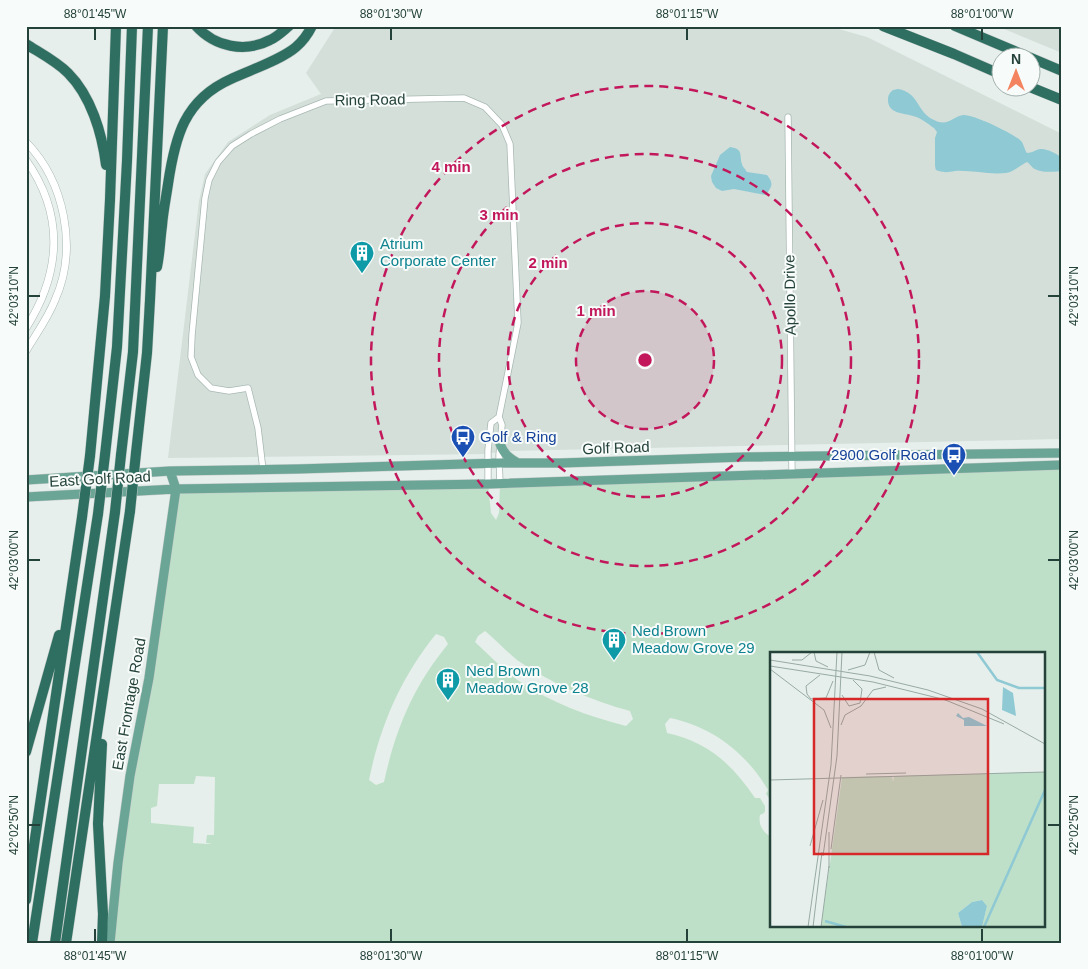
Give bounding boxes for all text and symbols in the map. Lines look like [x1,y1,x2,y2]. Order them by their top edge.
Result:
text: 88°01'45"W [64,7,127,21]
text: 88°01'30"W [360,7,423,21]
text: 88°01'15"W [656,7,719,21]
text: 88°01'00"W [951,7,1014,21]
north arrow [990,48,1040,98]
text: N [1011,51,1021,67]
street label: Ring Road [334,90,406,109]
text: 4 min [431,158,471,175]
text: 3 min [479,206,519,223]
place label: Atrium Corporate Center [380,235,496,269]
building icon: Atrium Corporate Center [349,240,375,274]
text: 2 min [528,254,568,271]
street label: Apollo Drive [780,254,799,336]
text: 42°03'10"N [7,266,21,326]
text: 42°03'10"N [1067,266,1081,326]
text: 1 min [576,302,616,319]
centre of rings [636,351,654,369]
bus stop icon: Golf & Ring [450,424,476,458]
place label: Golf & Ring [480,428,557,445]
street label: Golf Road [582,438,650,457]
bus stop icon: 2900 Golf Road [941,442,967,476]
place label: 2900 Golf Road [831,446,936,463]
street label: East Golf Road [49,467,151,490]
text: 42°03'00"N [7,530,21,590]
text: 42°03'00"N [1067,530,1081,590]
place label: Ned Brown Meadow Grove 29 [632,622,755,656]
building icon: Ned Brown Meadow Grove 29 [601,627,627,661]
street label: East Frontage Road [108,636,149,771]
inset map [770,652,1046,926]
place label: Ned Brown Meadow Grove 28 [466,662,589,696]
building icon: Ned Brown Meadow Grove 28 [435,667,461,701]
text: 42°02'50"N [7,795,21,855]
text: 42°02'50"N [1067,795,1081,855]
text: 88°01'45"W [64,949,127,963]
text: 88°01'30"W [360,949,423,963]
text: 88°01'15"W [656,949,719,963]
text: 88°01'00"W [951,949,1014,963]

